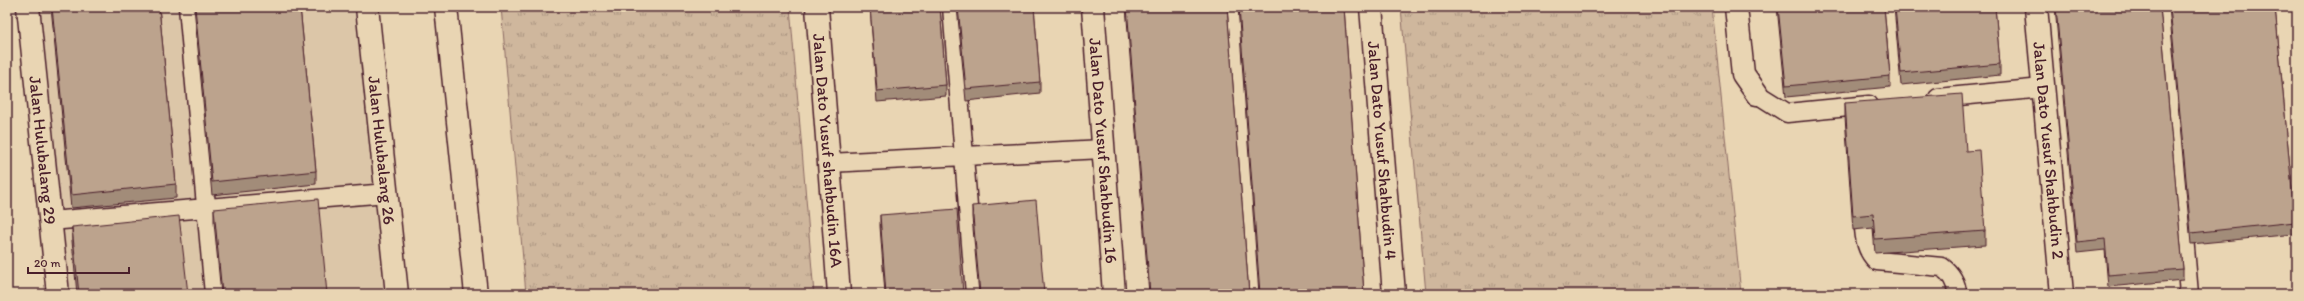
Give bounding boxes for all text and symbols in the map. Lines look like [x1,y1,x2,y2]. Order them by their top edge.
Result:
street label: Jalan Dato Yusuf shahbudin 16A [809,33,847,268]
street label: Jalan Dato Yusuf Shahbudin 16 [1085,37,1122,264]
street label: Jalan Dato Yusuf Shahbudin 4 [1364,40,1401,261]
street label: Jalan Dato Yusuf Shahbudin 2 [2029,41,2069,260]
street label: Jalan Hulubalang 29 [25,75,61,226]
street label: Jalan Hulubalang 26 [364,75,400,226]
scale bar [28,249,129,275]
text: 20 m [34,256,61,270]

